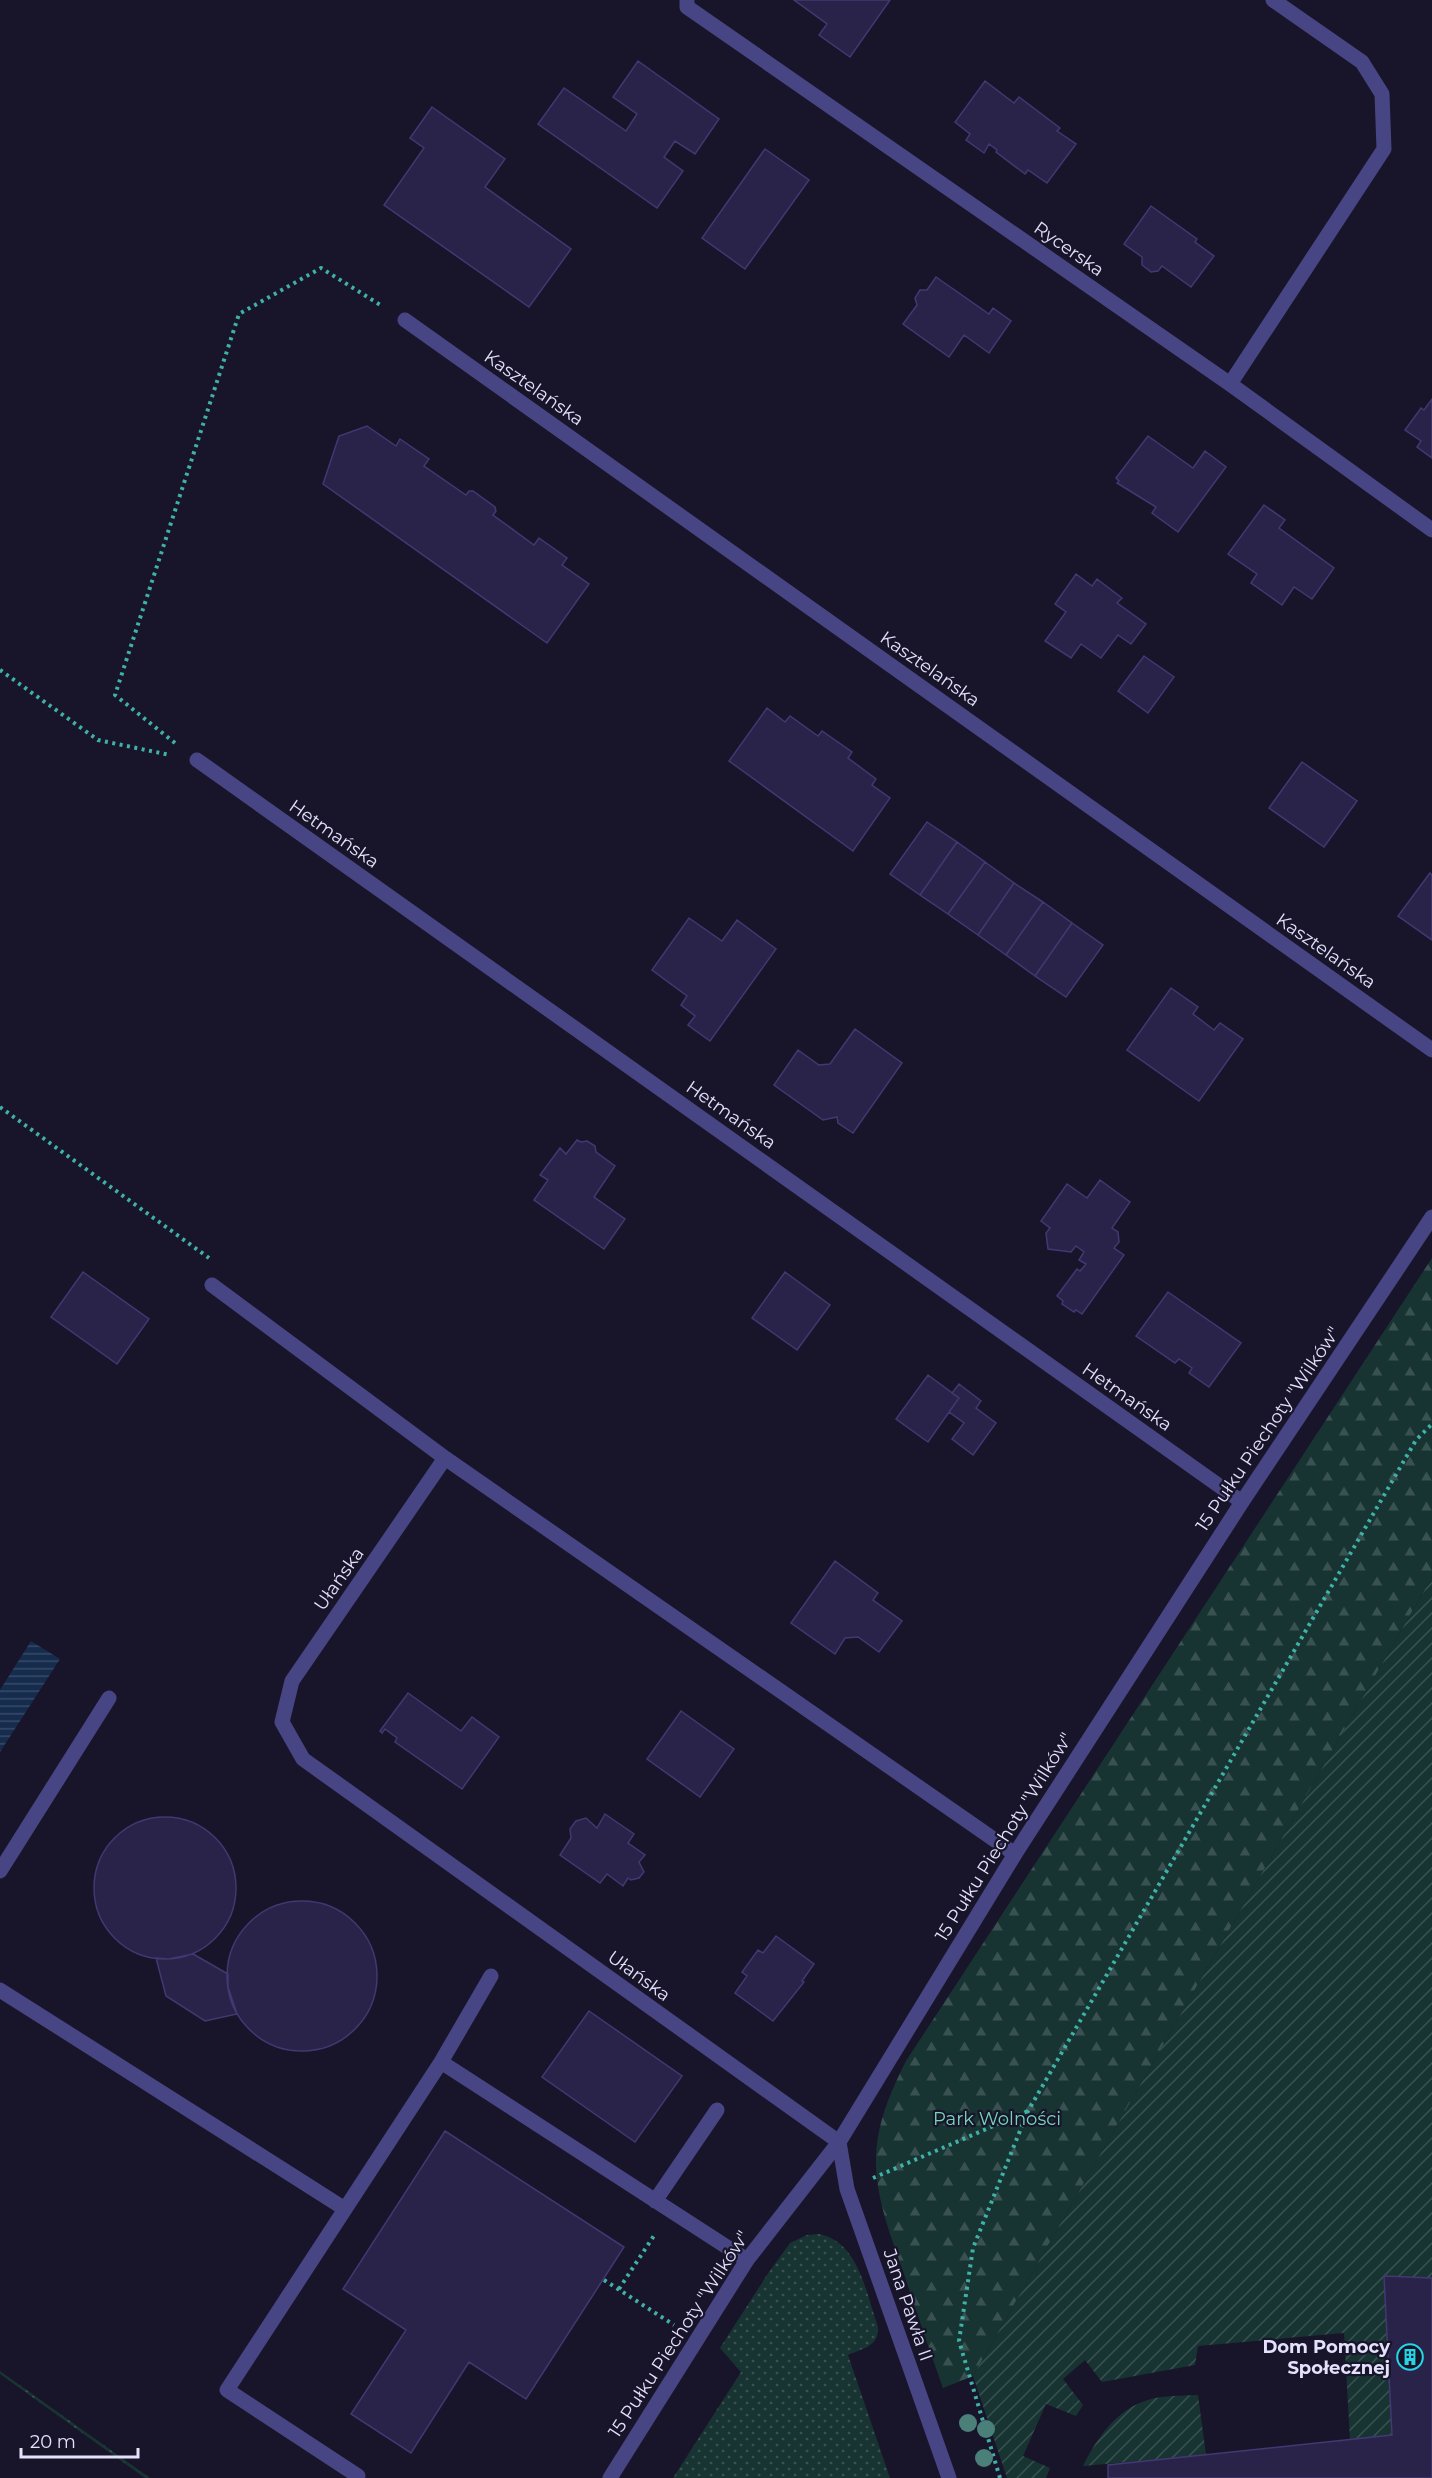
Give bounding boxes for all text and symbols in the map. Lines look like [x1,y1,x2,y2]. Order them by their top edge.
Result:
street label: Rycerska [1030,217,1108,281]
street label: Kasztelańska [480,346,588,430]
street label: Kasztelańska [876,627,984,711]
street label: Hetmańska [285,795,383,873]
street label: Kasztelańska [1272,909,1380,993]
street label: Hetmańska [682,1076,780,1154]
street label: 15 Pułku Piechoty "Wilków" [1191,1323,1345,1535]
street label: Hetmańska [1078,1358,1176,1436]
street label: Ułańska [309,1543,369,1615]
street label: 15 Pułku Piechoty "Wilków" [931,1729,1077,1945]
street label: Ułańska [603,1946,675,2006]
park label: Park Wolności [933,2108,1061,2130]
street label: 15 Pułku Piechoty "Wilków" [604,2226,754,2442]
street label: Jana Pawła II [878,2245,937,2364]
place label: Dom Pomocy Społecznej [1262,2336,1390,2379]
building icon: Dom Pomocy Społecznej [1395,2342,1425,2372]
scale bar [21,2421,138,2459]
text: 20 m [30,2431,76,2453]

